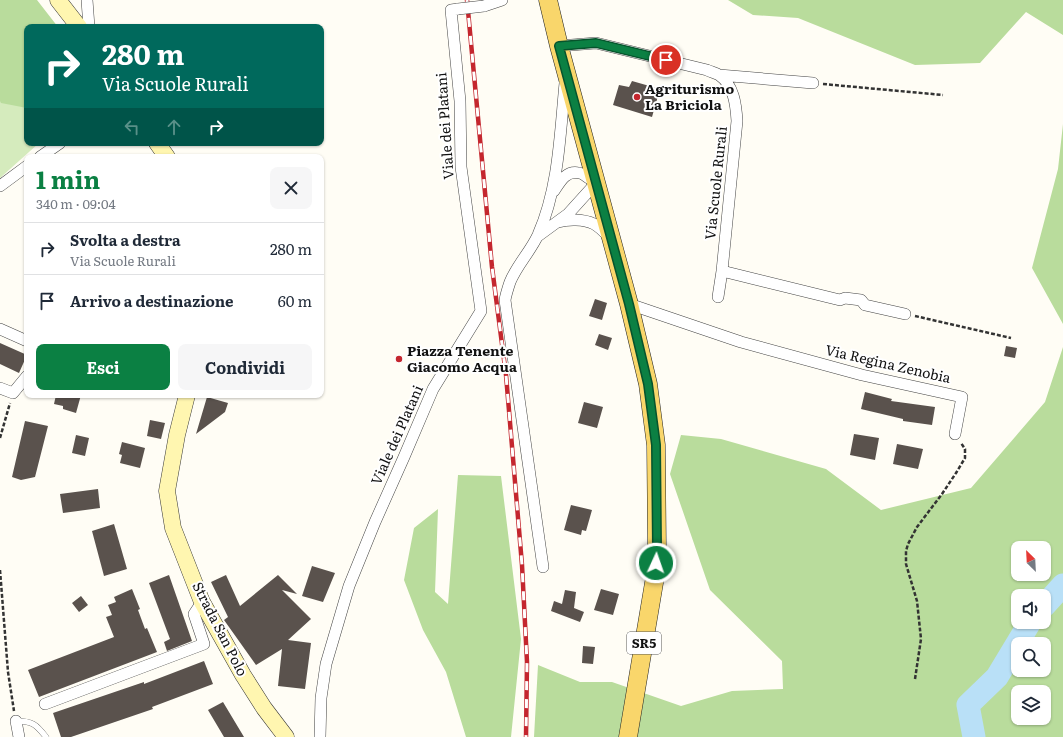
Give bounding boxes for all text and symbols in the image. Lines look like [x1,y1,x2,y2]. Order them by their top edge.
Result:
text: 280 m [102,32,184,74]
icon: right [36,40,88,92]
pin [649,43,683,77]
icon: arrive [655,49,677,71]
text: Via Scuole Rurali [102,70,248,97]
street label: Viale dei Platani [430,72,458,180]
place label: Agriturismo La Briciola [645,78,734,114]
marker: Agriturismo La Briciola [632,92,642,102]
icon: left [121,116,143,138]
icon: ahead [163,116,185,138]
icon: right [205,116,227,138]
street label: Via Scuole Rurali [699,125,731,241]
text: 1 min [36,161,100,196]
button: close [270,167,312,209]
text: 340 m · 09:04 [36,194,116,213]
text: Svolta a destra [70,228,181,251]
text: 280 m [270,237,312,260]
icon: right [36,238,58,260]
text: Via Scuole Rurali [70,251,176,270]
text: Arrivo a destinazione [70,289,234,312]
text: 60 m [278,289,312,312]
icon: arrive [36,290,58,312]
street label: Via Regina Zenobia [824,339,953,387]
place label: Piazza Tenente Giacomo Acqua [407,340,518,376]
button: Esci [36,344,170,390]
button: Condividi [178,344,312,390]
marker: Piazza Tenente Giacomo Acqua [394,354,404,364]
street label: Viale dei Platani [365,381,427,488]
north arrow [1011,541,1051,581]
map controls [1011,541,1051,725]
position arrow [635,542,677,584]
street label: Strada San Polo [188,578,253,679]
button: sound [1011,589,1051,629]
road number: SR5 [627,632,661,654]
button: search [1011,637,1051,677]
button: layers [1011,685,1051,725]

